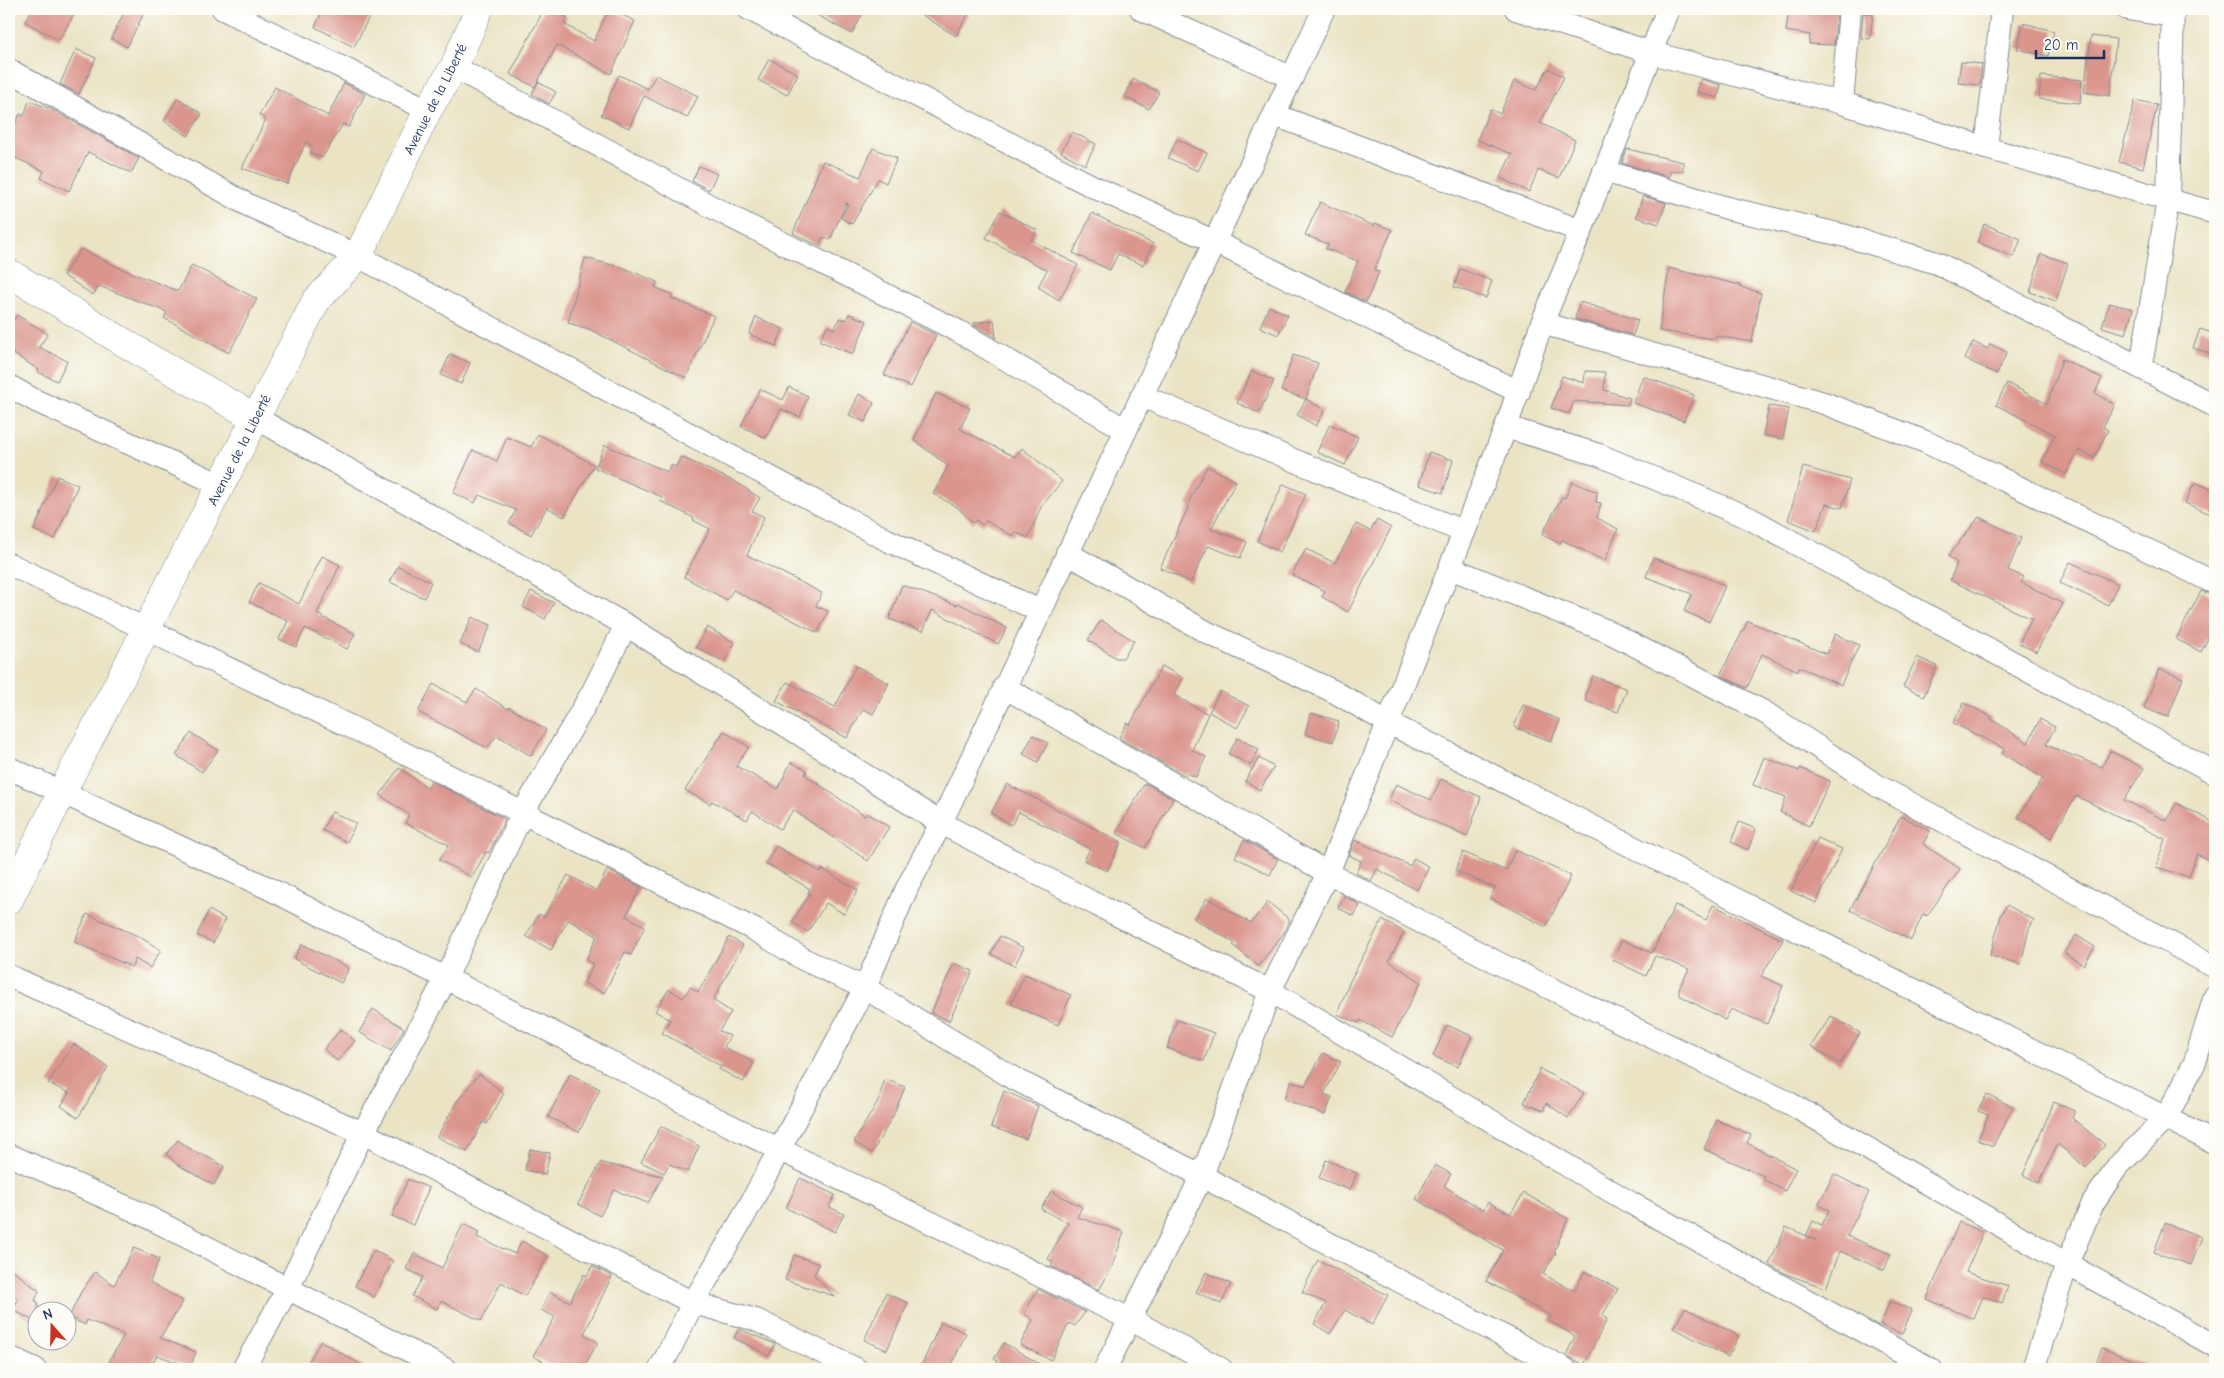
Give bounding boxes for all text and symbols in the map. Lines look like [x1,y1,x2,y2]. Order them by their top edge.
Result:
scale bar [2036,28,2104,60]
text: 20 m [2044,36,2078,54]
street label: Avenue de la Liberté [400,41,471,158]
street label: Avenue de la Liberté [204,392,275,509]
north arrow [28,1300,78,1350]
text: N [41,1305,55,1324]

